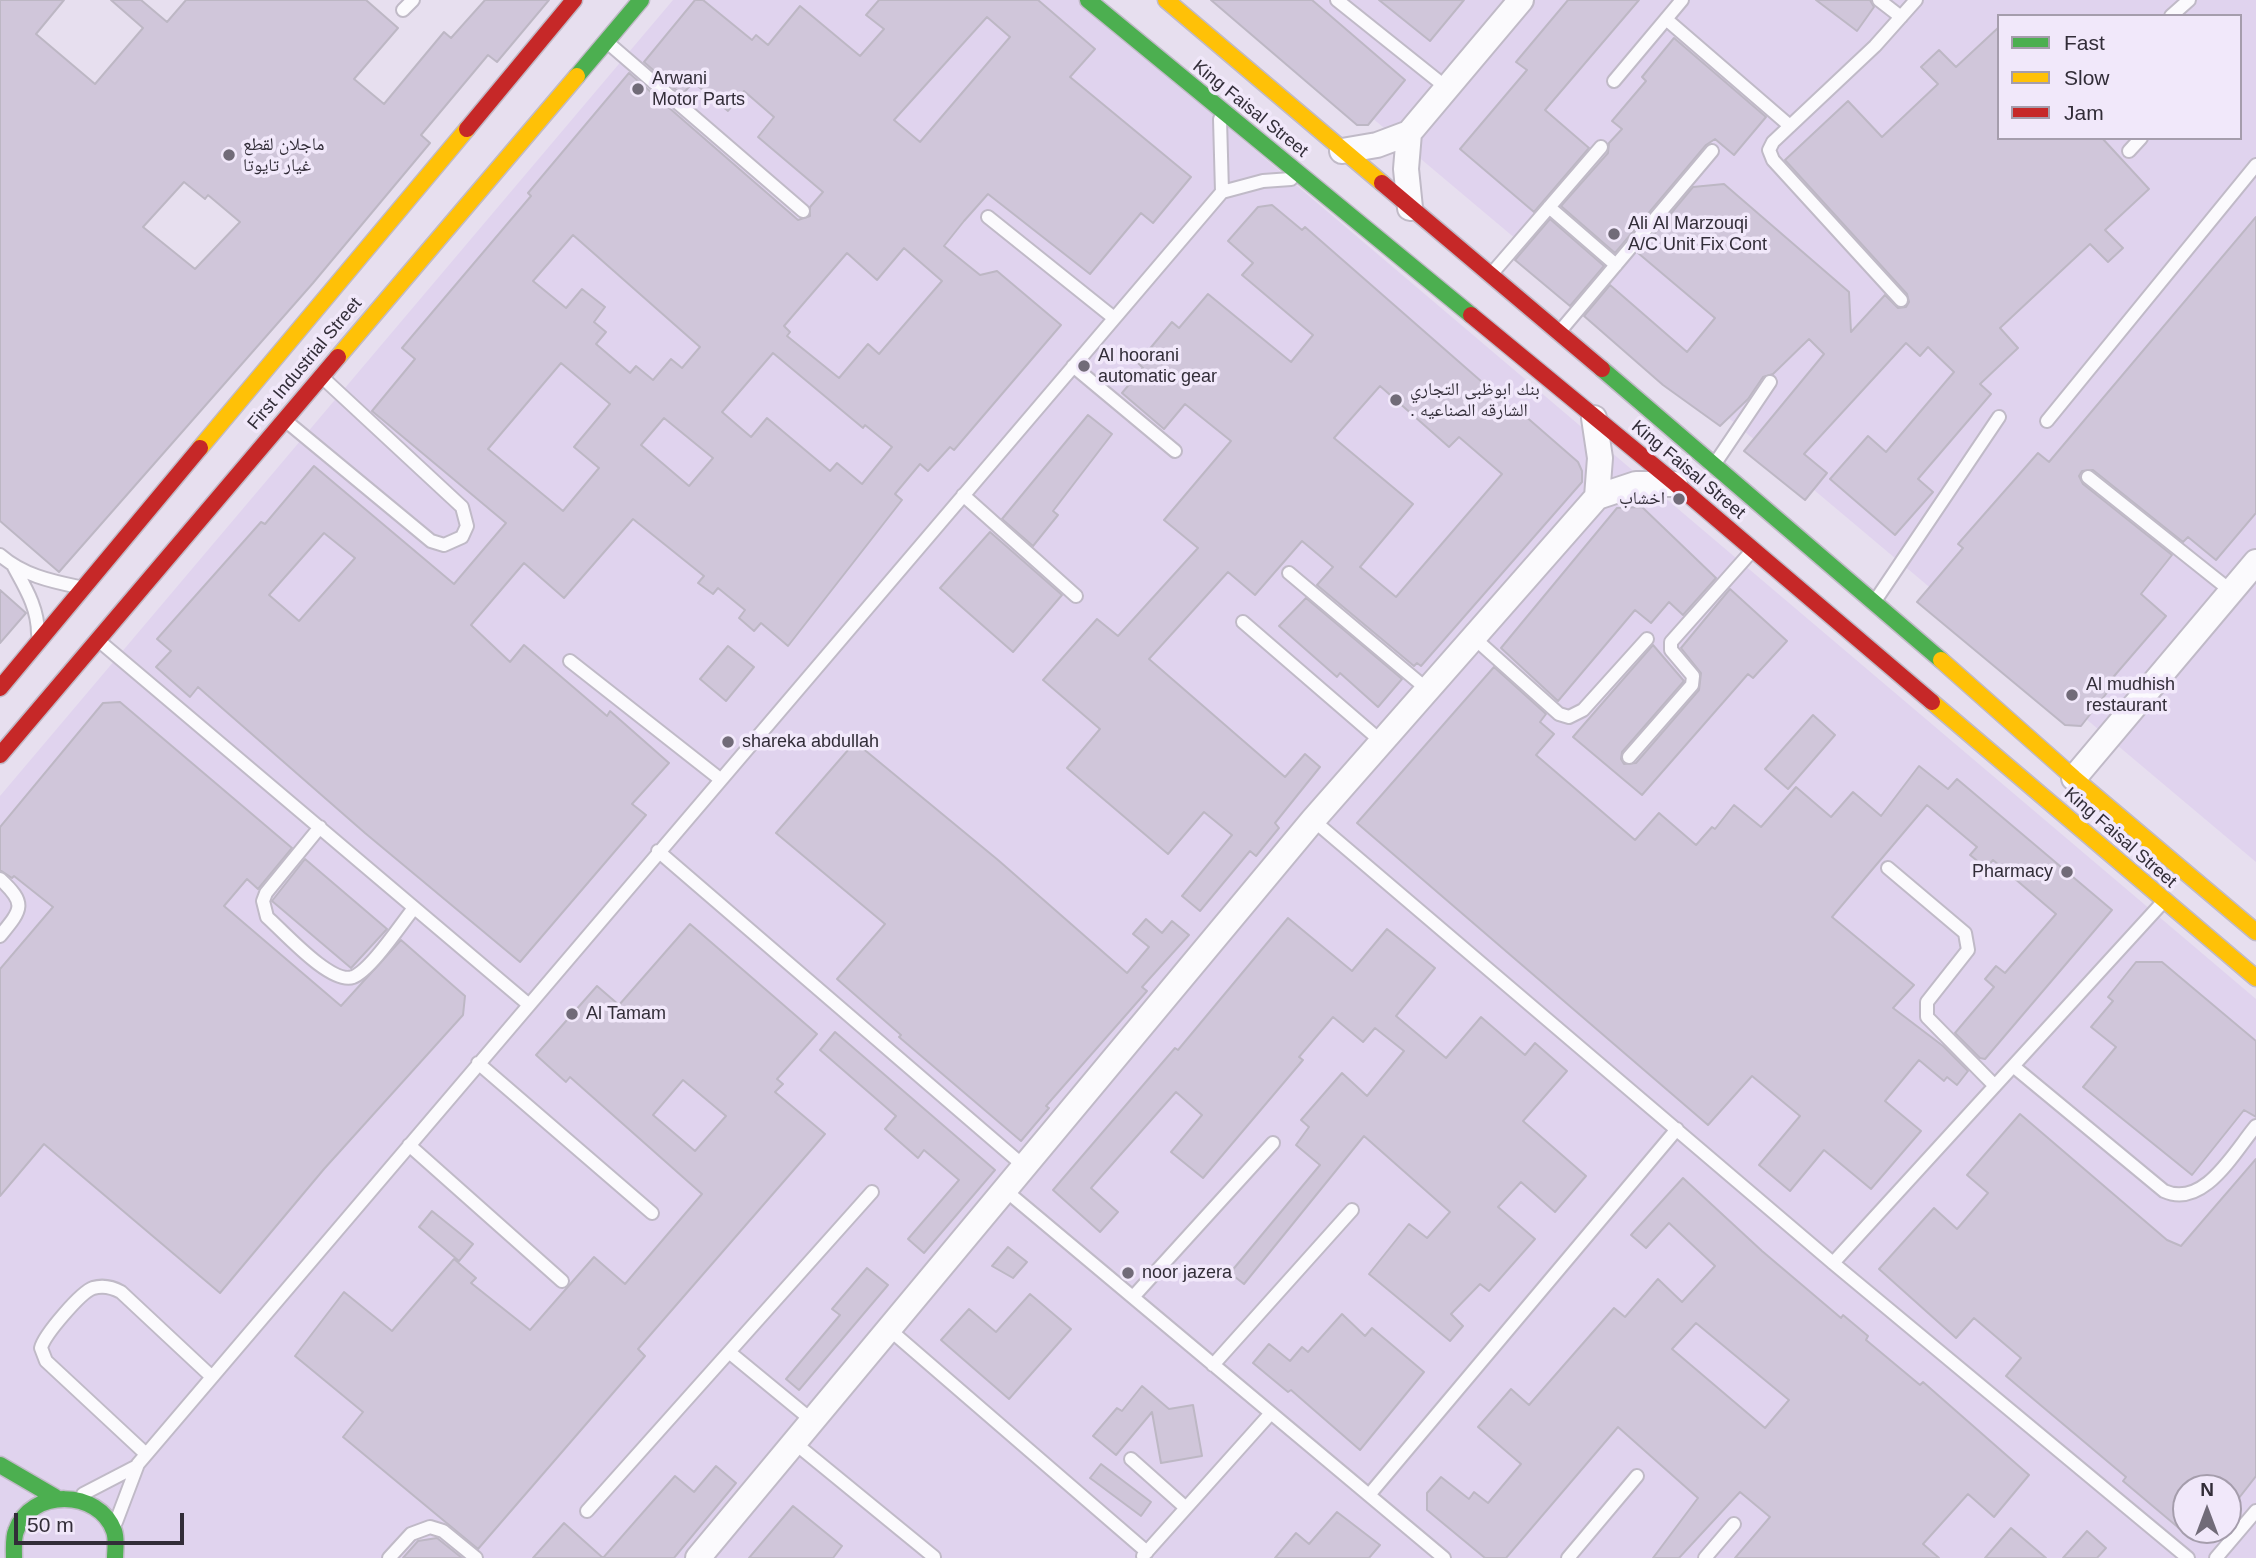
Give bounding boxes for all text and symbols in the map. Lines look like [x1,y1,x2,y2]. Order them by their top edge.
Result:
legend [1997,14,2242,140]
text: Fast [2064,31,2105,54]
street label: King Faisal Street [1188,56,1312,162]
text: Slow [2064,66,2110,89]
place label: Arwani Motor Parts [652,68,745,110]
marker: Arwani Motor Parts [630,81,646,97]
text: Jam [2064,101,2104,124]
place label: ماجلان لقطع غيار تايوتا [243,134,324,176]
marker: ماجلان لقطع غيار تايوتا [221,147,237,163]
place label: Ali Al Marzouqi A/C Unit Fix Cont [1628,213,1767,256]
marker: Ali Al Marzouqi A/C Unit Fix Cont [1606,226,1622,242]
street label: First Industrial Street [243,293,367,435]
place label: Al hoorani automatic gear [1098,345,1217,388]
marker: Al hoorani automatic gear [1076,358,1092,374]
place label: بنك ابوظبي التجاري . الشارقه الصناعيه [1410,379,1540,422]
marker: بنك ابوظبي التجاري . الشارقه الصناعيه [1388,392,1404,408]
street label: King Faisal Street [1627,416,1749,524]
place label: اخشاب [1619,488,1665,510]
marker: اخشاب [1671,491,1687,507]
place label: Al mudhish restaurant [2086,674,2175,716]
marker: Al mudhish restaurant [2064,687,2080,703]
place label: shareka abdullah [742,731,879,753]
marker: shareka abdullah [720,734,736,750]
street label: King Faisal Street [2059,783,2181,893]
place label: Pharmacy [1972,861,2053,883]
marker: Pharmacy [2059,864,2075,880]
place label: Al Tamam [586,1003,666,1025]
marker: Al Tamam [564,1006,580,1022]
place label: noor jazera [1142,1262,1232,1284]
marker: noor jazera [1120,1265,1136,1281]
north arrow [2172,1474,2242,1544]
text: N [2200,1479,2214,1500]
scale bar [18,1498,187,1542]
text: 50 m [27,1513,74,1536]

